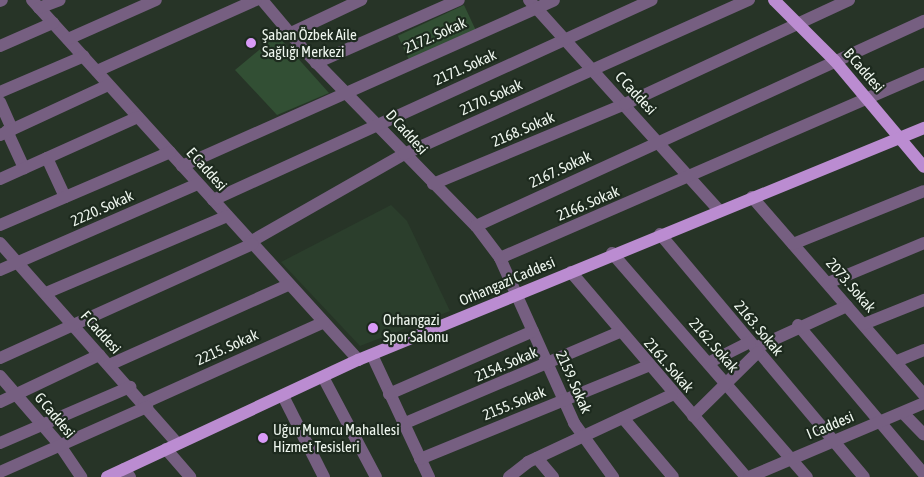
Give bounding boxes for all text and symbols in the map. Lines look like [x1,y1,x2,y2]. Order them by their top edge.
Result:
street label: 2172. Sokak [401,13,469,57]
place label: Şaban Özbek Aile Sağlığı Merkezi [262,25,357,60]
marker: Şaban Özbek Aile Sağlığı Merkezi [244,36,258,50]
street label: B Caddesi [840,44,888,96]
street label: 2171. Sokak [431,45,499,89]
street label: C Caddesi [612,68,660,118]
street label: 2170. Sokak [457,75,525,119]
street label: D Caddesi [382,106,432,158]
street label: 2168. Sokak [489,108,557,150]
street label: E Caddesi [183,144,231,194]
street label: 2167. Sokak [526,147,594,191]
street label: 2166. Sokak [554,182,622,224]
street label: 2220. Sokak [68,186,136,230]
street label: Orhangazi Caddesi [456,253,558,309]
street label: 2073. Sokak [822,254,880,316]
street label: 2163. Sokak [731,297,787,359]
street label: F Caddesi [77,307,125,357]
place label: Orhangazi Spor Salonu [383,310,449,345]
street label: 2162. Sokak [685,314,743,376]
marker: Orhangazi Spor Salonu [367,322,379,334]
street label: 2215. Sokak [193,325,261,369]
street label: 2161. Sokak [640,334,698,396]
street label: 2154. Sokak [472,343,540,385]
street label: 2159. Sokak [552,348,596,416]
street label: 2155. Sokak [480,382,548,424]
street label: G Caddesi [31,389,79,441]
street label: I Caddesi [804,407,856,443]
place label: Uğur Mumcu Mahallesi Hizmet Tesisleri [273,420,400,455]
marker: Uğur Mumcu Mahallesi Hizmet Tesisleri [257,432,269,444]

